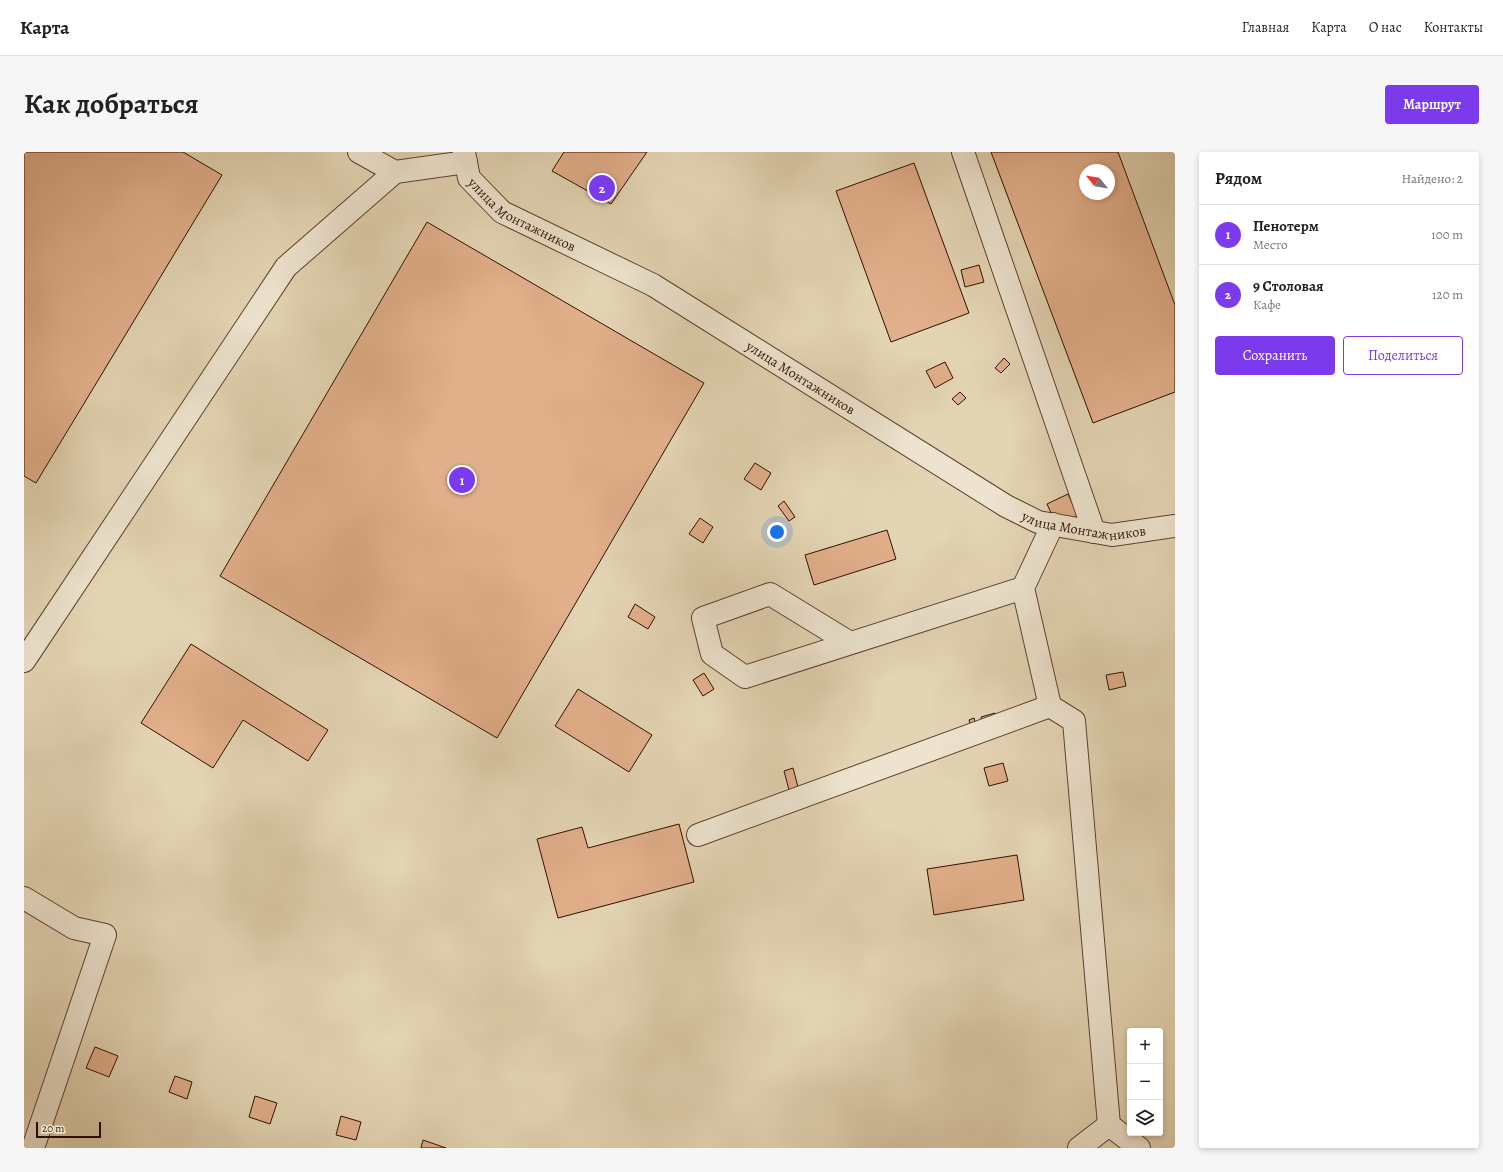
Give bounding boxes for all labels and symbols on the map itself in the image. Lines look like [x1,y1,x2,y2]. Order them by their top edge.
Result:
north arrow [1079,164,1115,200]
street label: улица Монтажников [463,173,579,256]
pin: 2 [589,173,615,203]
street label: улица Монтажников [741,336,859,420]
pin: 1 [449,465,475,495]
street label: улица Монтажников [1018,506,1147,545]
your location [767,522,787,542]
scale bar [36,1120,101,1139]

